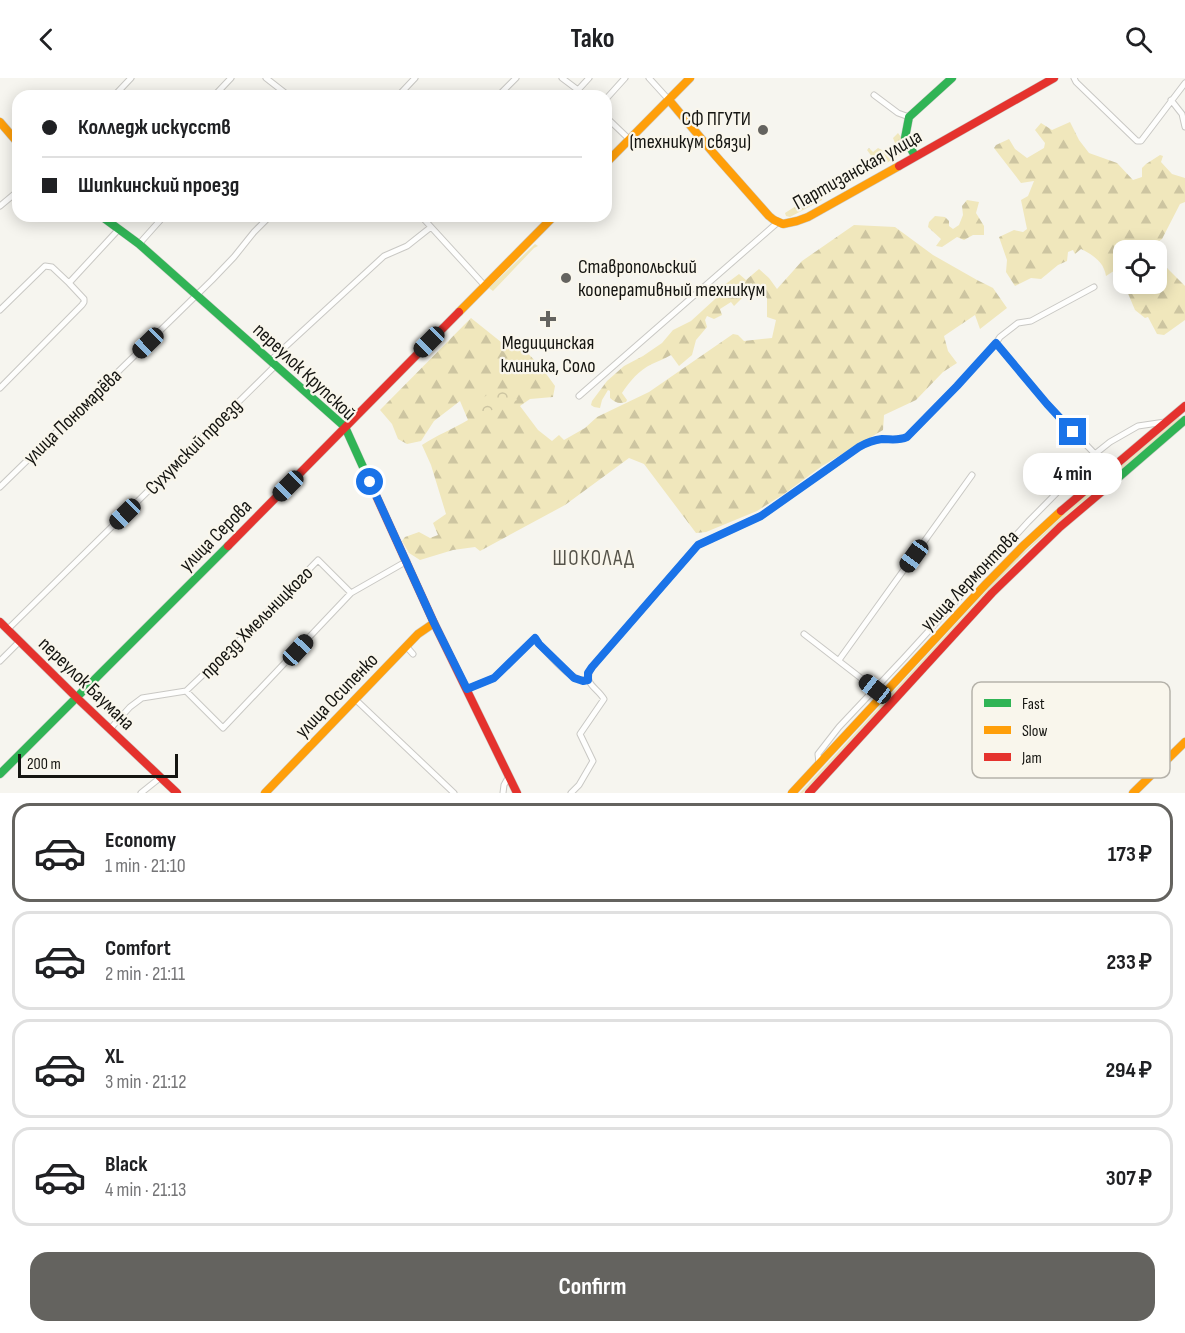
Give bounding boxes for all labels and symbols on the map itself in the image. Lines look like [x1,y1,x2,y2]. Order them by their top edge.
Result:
place label: СФ ПГУТИ (техникум связи) [630,107,751,154]
marker: СФ ПГУТИ (техникум связи) [756,123,770,137]
street label: Партизанская улица [789,125,926,215]
place label: Ставропольский кооперативный техникум [578,255,765,302]
marker: Ставропольский кооперативный техникум [559,271,573,285]
marker: Медицинская клиника, Соло [539,310,557,328]
street label: переулок Крупской [248,318,361,426]
car [410,323,448,361]
car [129,324,167,362]
place label: Медицинская клиника, Соло [500,331,596,378]
street label: улица Пономарёва [19,364,127,470]
street label: Сухумский проезд [140,393,247,500]
route end [1059,418,1086,445]
callout: 4 min [1024,453,1122,495]
car [269,467,307,505]
route start [356,468,383,495]
car [106,495,144,533]
street label: улица Серова [175,495,257,577]
street label: улица Лермонтова [916,525,1024,636]
car [896,536,932,576]
district label: ШОКОЛАД [552,546,636,571]
street label: проезд Хмельницкого [195,561,318,684]
car [279,631,317,669]
street label: переулок Баумана [33,632,139,735]
street label: улица Осипенко [290,648,383,743]
car [855,671,895,707]
legend [972,682,1170,778]
text: Fast [1022,695,1045,714]
text: Slow [1022,722,1047,741]
text: Jam [1021,749,1042,768]
scale bar [18,751,178,778]

